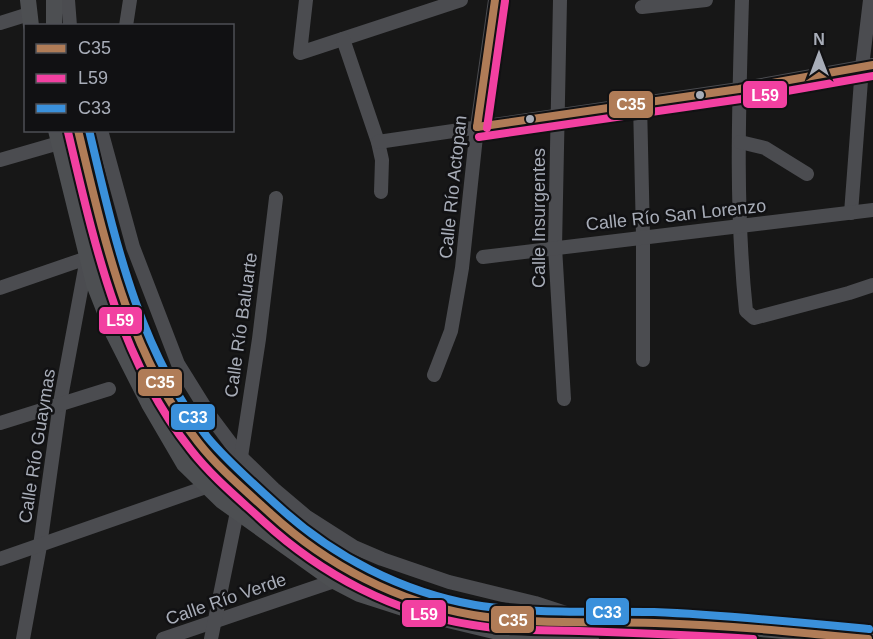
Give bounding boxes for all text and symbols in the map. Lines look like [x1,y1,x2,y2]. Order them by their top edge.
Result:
legend [24,24,234,132]
north arrow [789,24,849,84]
text: N [813,31,825,48]
text: C35 [78,38,111,58]
text: L59 [78,68,108,88]
line badge: L59 [742,80,788,109]
text: L59 [751,87,779,104]
unlabelled marker [694,89,706,101]
line badge: C35 [608,90,654,119]
text: C35 [616,96,646,113]
text: C33 [78,98,111,118]
unlabelled marker [524,113,536,125]
street label: Calle Río Actopan [436,114,470,260]
street label: Calle Insurgentes [529,148,549,288]
street label: Calle Río San Lorenzo [585,196,767,234]
street label: Calle Río Baluarte [221,251,261,399]
line badge: L59 [98,306,143,335]
text: L59 [106,312,134,329]
street label: Calle Río Guaymas [15,367,59,525]
line badge: C35 [137,368,183,397]
text: C35 [145,374,175,391]
line badge: C33 [170,403,216,431]
text: C33 [178,409,208,426]
street label: Calle Río Verde [163,569,289,629]
line badge: C33 [585,597,630,626]
line badge: L59 [401,599,447,628]
text: C33 [592,604,622,621]
line badge: C35 [490,605,535,634]
text: L59 [410,606,438,623]
text: C35 [498,612,528,629]

